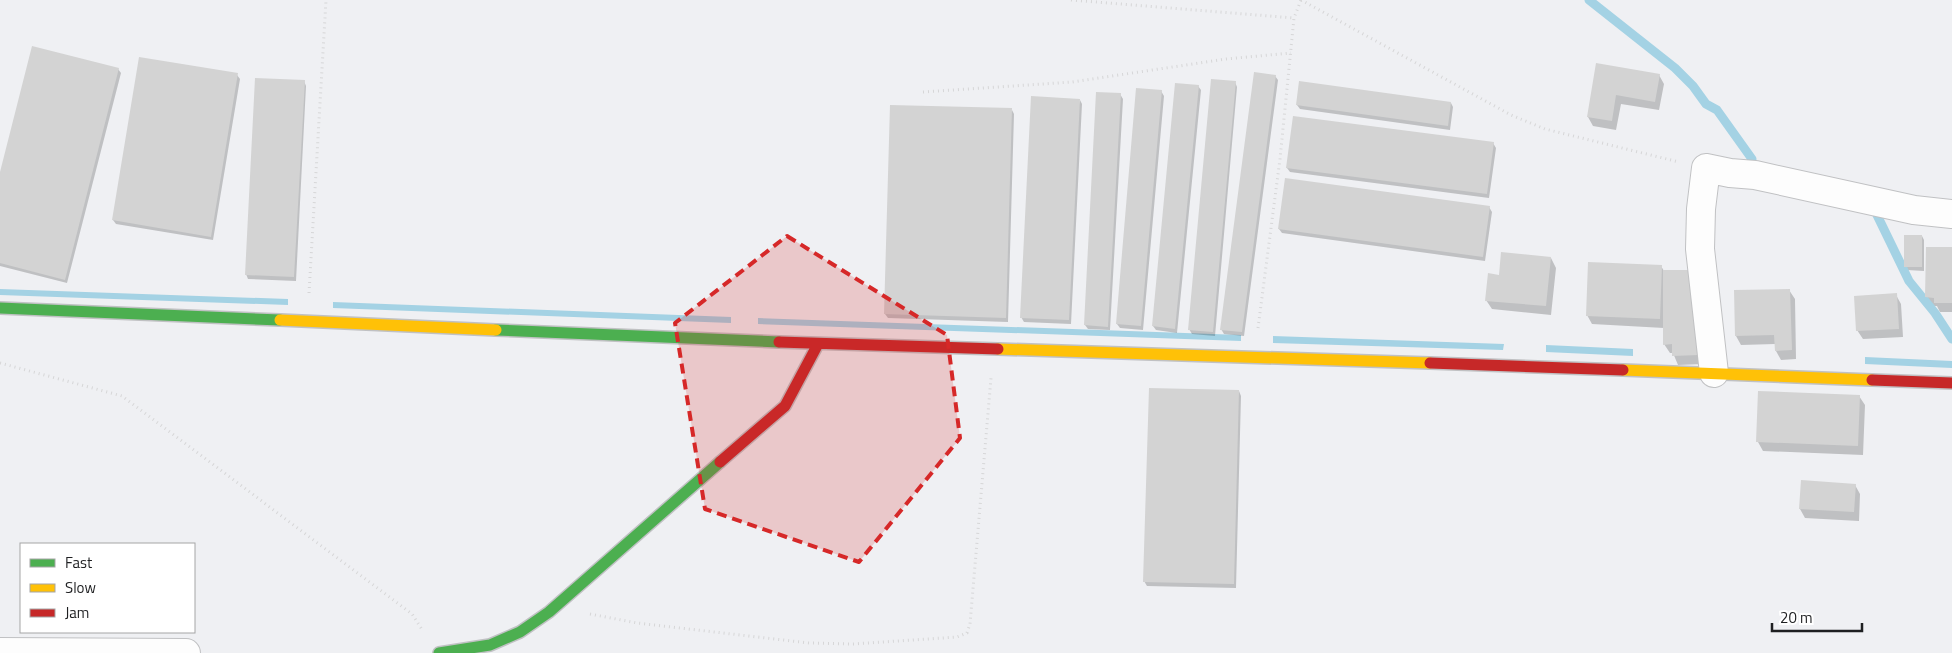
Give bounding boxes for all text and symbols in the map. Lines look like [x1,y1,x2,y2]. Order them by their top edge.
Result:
legend [20,543,195,633]
text: Fast [65,551,93,574]
text: Slow [65,576,96,599]
scale bar [1772,600,1862,632]
text: Jam [65,601,89,624]
text: 20 m [1780,606,1813,629]

